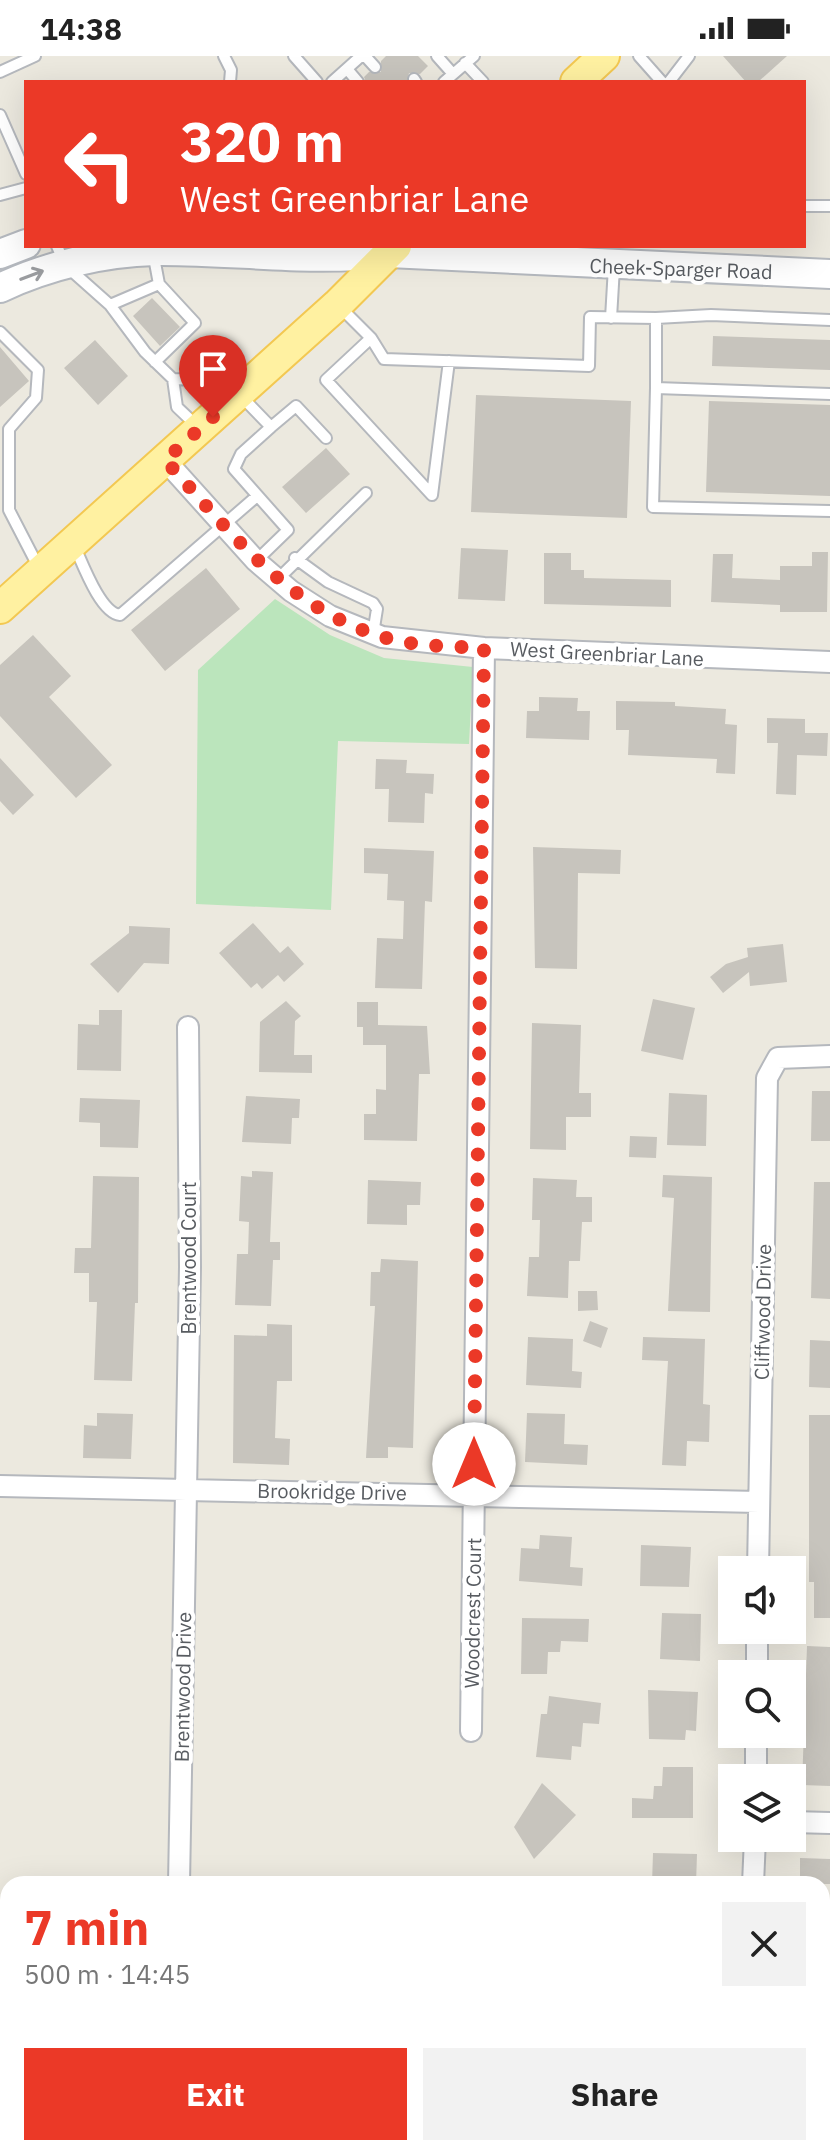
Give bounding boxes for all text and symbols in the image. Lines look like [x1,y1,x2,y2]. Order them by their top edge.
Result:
text: 14:38 [40,9,122,48]
text: 320 m [180,105,344,177]
icon: left [48,112,152,216]
text: West Greenbriar Lane [180,175,529,222]
street label: Cheek-Sparger Road [589,252,773,285]
one-way arrow [19,267,44,281]
pin [179,335,247,417]
icon: arrive [191,347,235,391]
street label: West Greenbriar Lane [509,635,705,672]
street label: Brentwood Court [175,1181,202,1335]
street label: Cliffwood Drive [748,1244,777,1380]
position arrow [432,1422,516,1506]
street label: Brookridge Drive [257,1477,407,1506]
street label: Woodcrest Court [458,1537,487,1688]
map controls [718,1556,806,1852]
button: sound [718,1556,806,1644]
street label: Brentwood Drive [168,1612,197,1762]
button: search [718,1660,806,1748]
button: layers [718,1764,806,1852]
text: 7 min [24,1896,149,1958]
button: close [722,1902,806,1986]
text: 500 m · 14:45 [24,1957,190,1991]
button: Exit [24,2048,407,2140]
button: Share [423,2048,806,2140]

